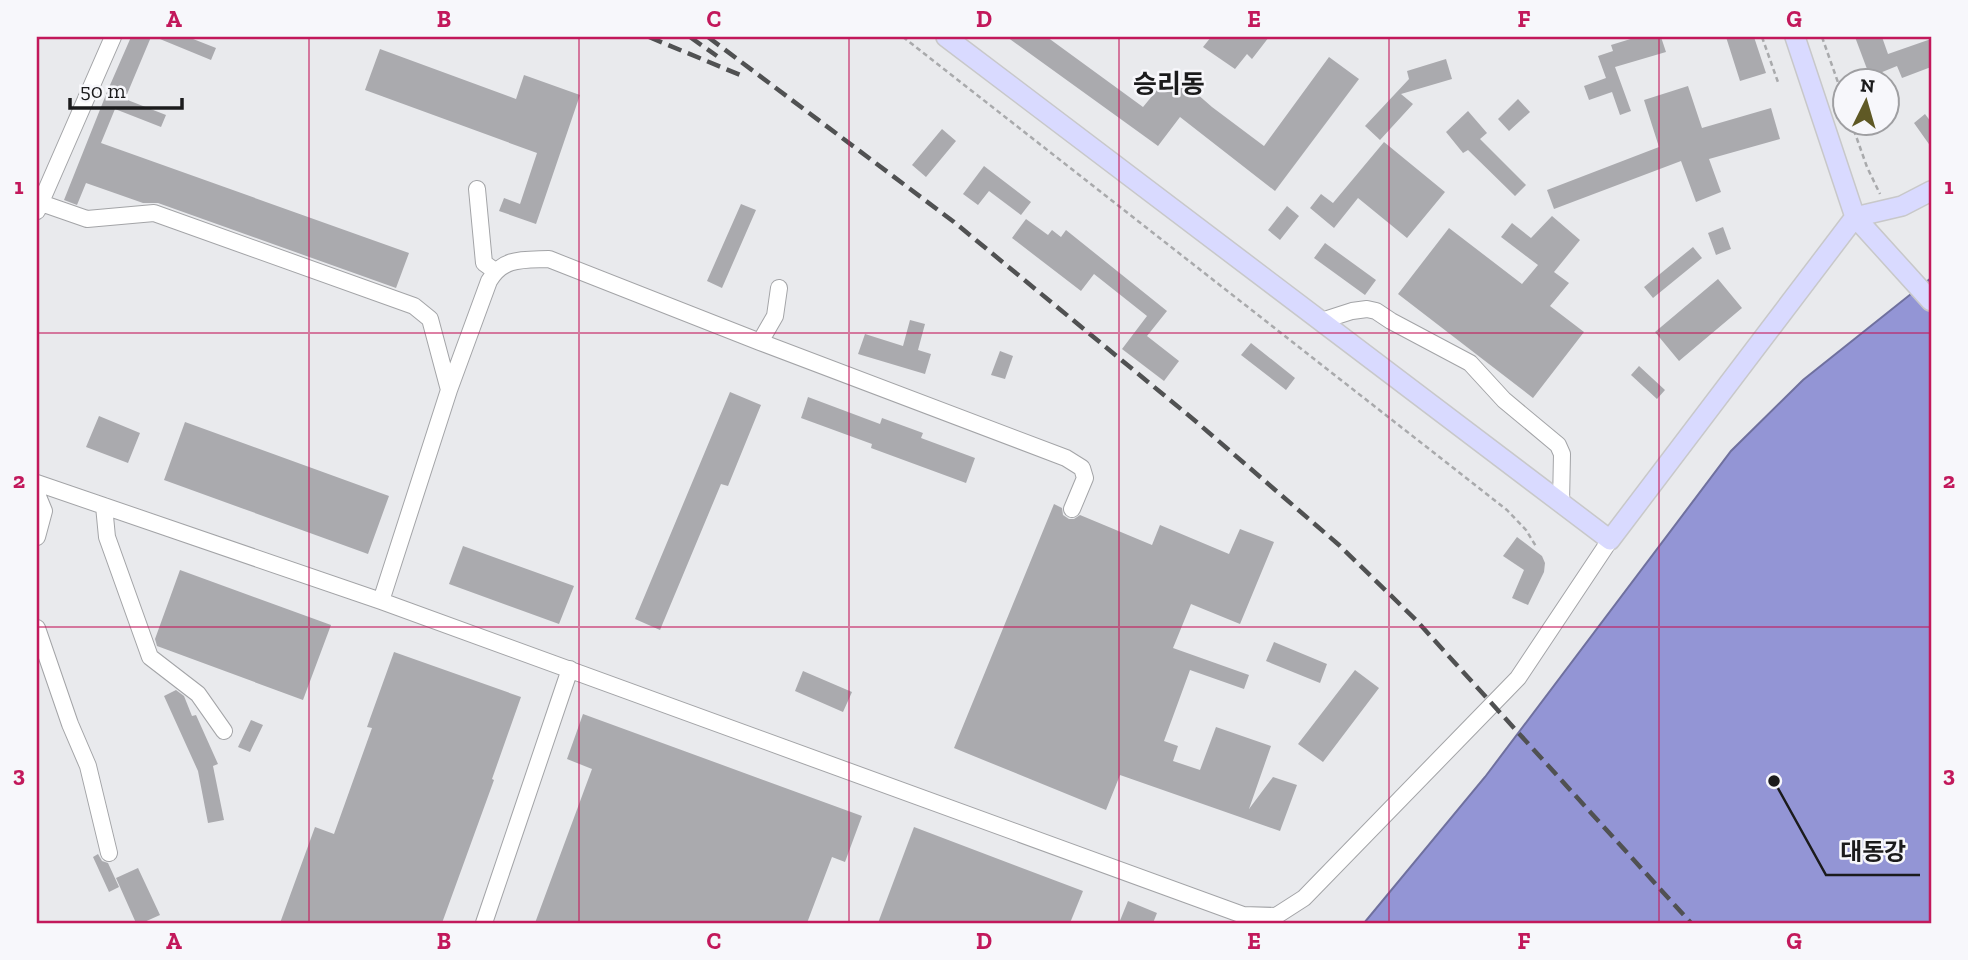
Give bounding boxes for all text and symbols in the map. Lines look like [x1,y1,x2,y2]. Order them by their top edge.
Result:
text: A [166,5,182,33]
text: B [437,5,451,33]
text: C [707,5,721,33]
text: D [976,5,992,33]
text: E [1247,5,1261,33]
text: F [1517,5,1531,33]
text: G [1786,5,1802,33]
scale bar [70,66,182,110]
north arrow [1832,66,1902,136]
district label: 승리동 [1133,68,1205,100]
text: N [1859,73,1876,98]
text: 50 m [80,78,126,103]
text: 1 [14,172,24,200]
text: 1 [1944,172,1954,200]
text: 2 [13,466,25,494]
text: 2 [1943,466,1955,494]
text: 3 [13,760,25,788]
text: 3 [1943,760,1955,788]
callout: 대동강 [1826,830,1920,875]
text: 대동강 [1840,837,1906,866]
text: A [166,927,182,955]
text: B [437,927,451,955]
text: C [707,927,721,955]
text: D [976,927,992,955]
text: E [1247,927,1261,955]
text: F [1517,927,1531,955]
text: G [1786,927,1802,955]

